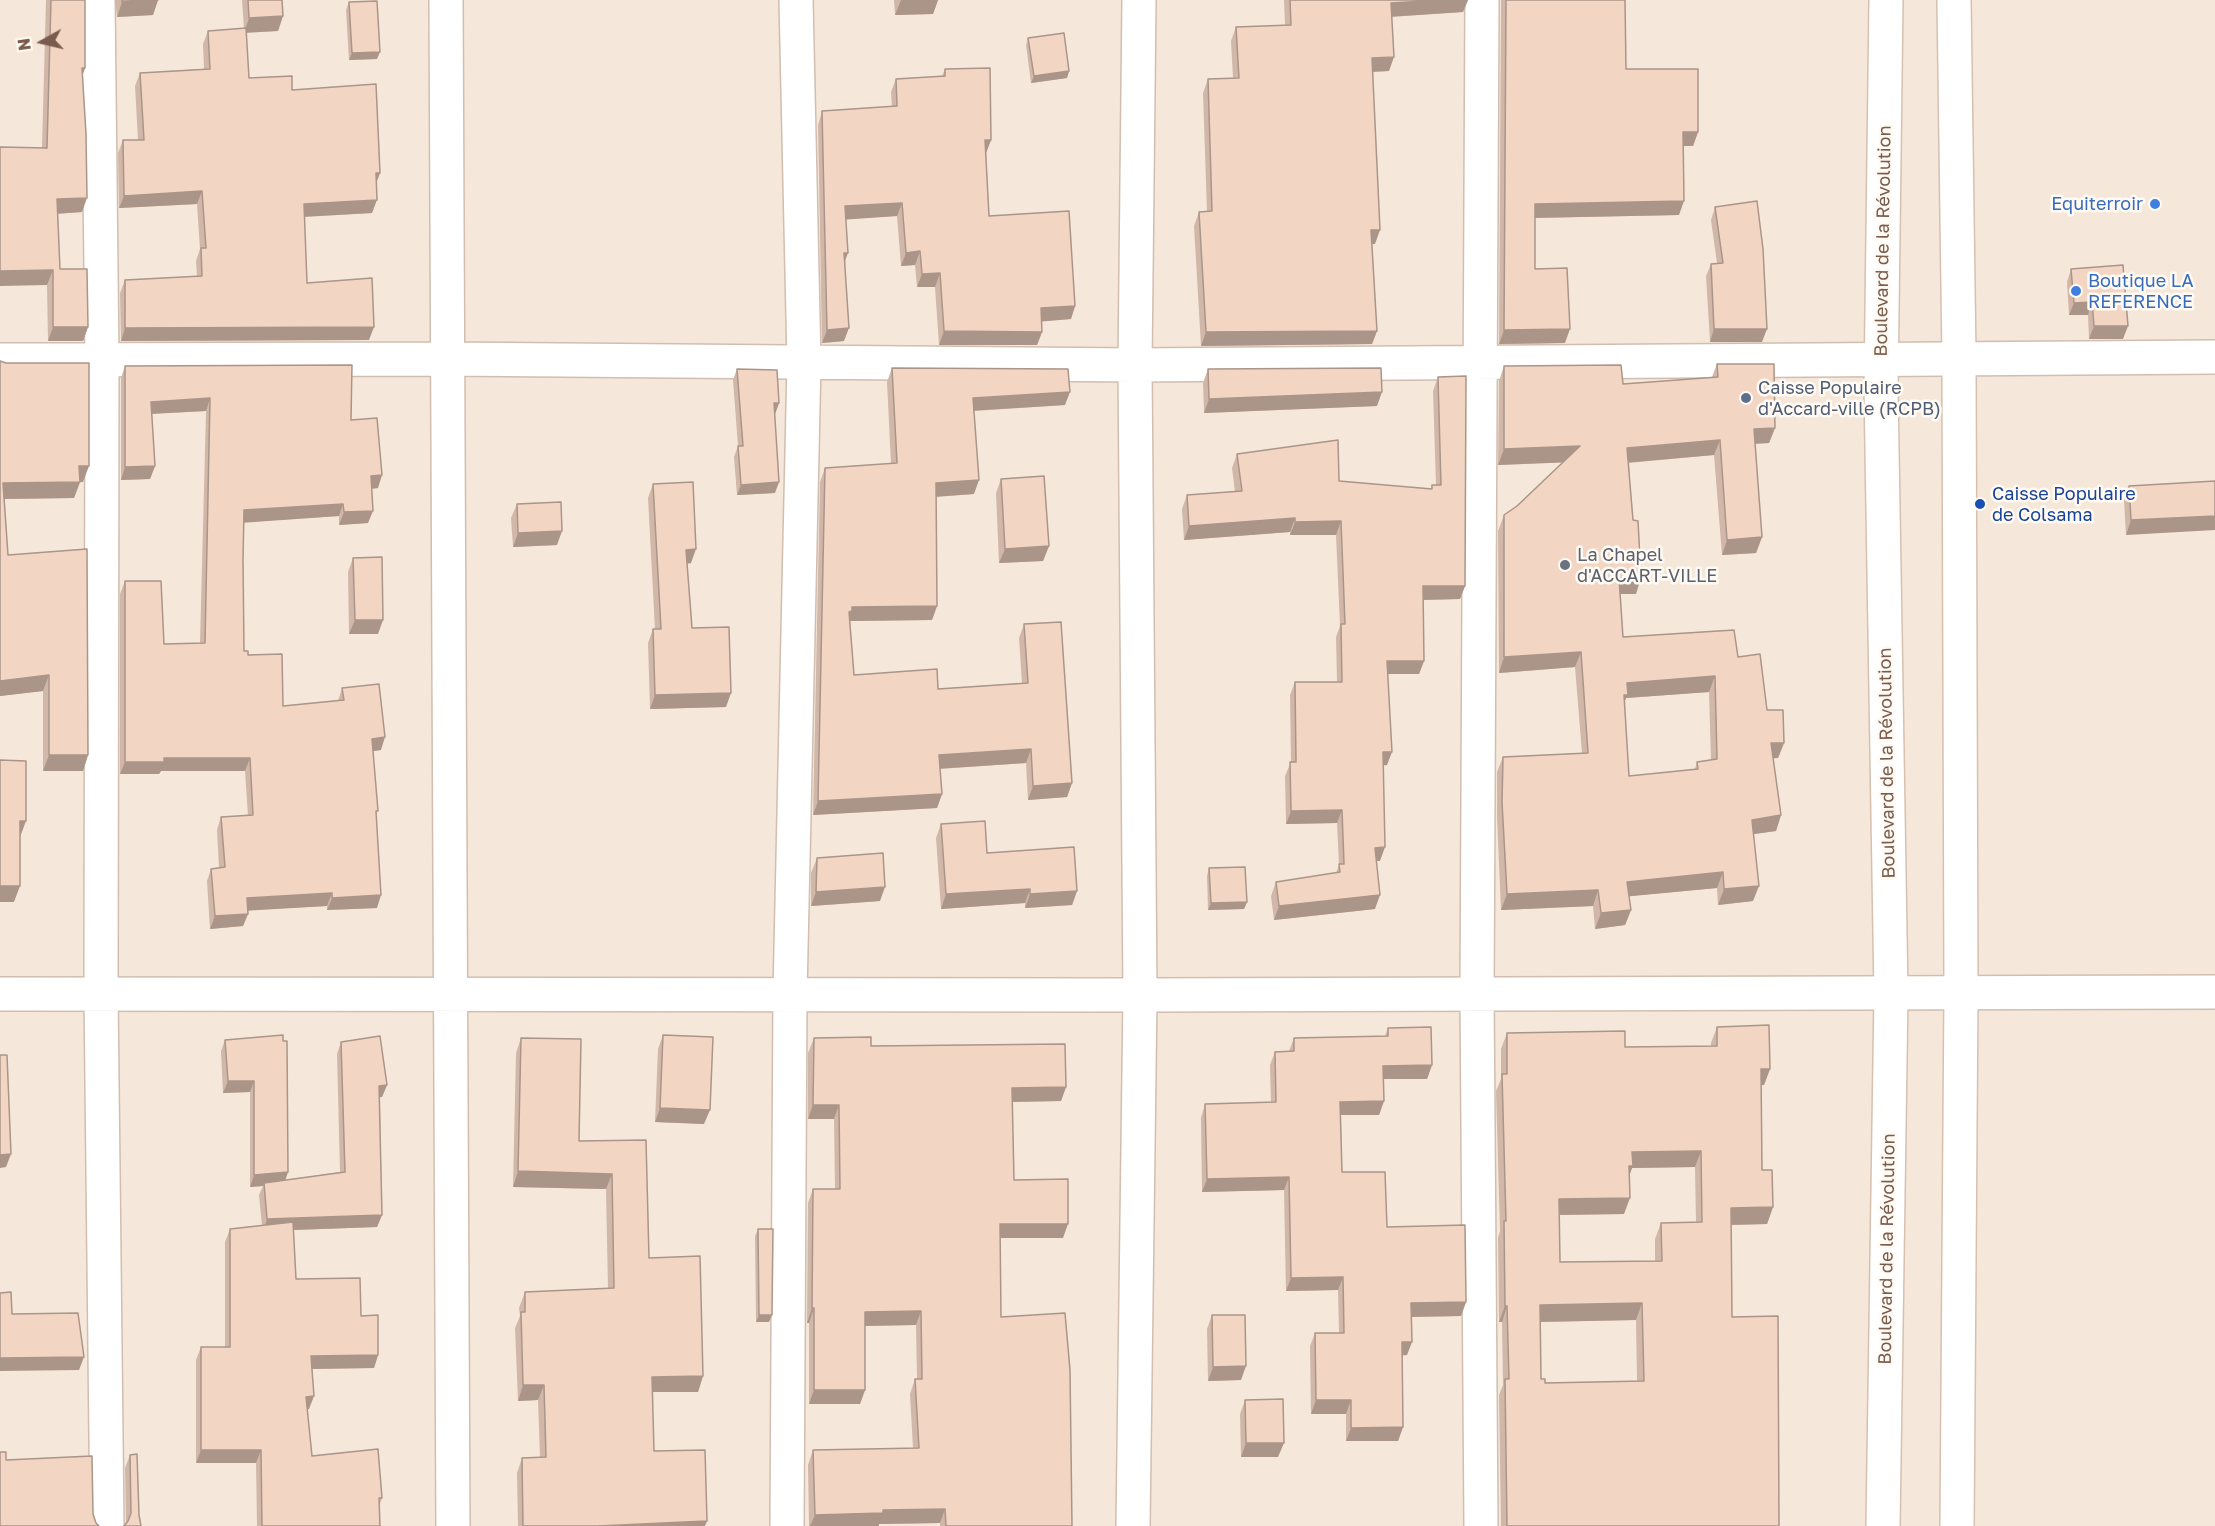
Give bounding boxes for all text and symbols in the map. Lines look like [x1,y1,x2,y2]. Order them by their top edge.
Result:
north arrow [12,12,72,72]
text: N [13,37,35,52]
street label: Boulevard de la Révolution [1870,125,1896,357]
place label: Equiterroir [2051,193,2143,215]
marker: Equiterroir [2148,197,2162,211]
place label: Boutique LA REFERENCE [2088,270,2194,312]
marker: Boutique LA REFERENCE [2069,284,2083,298]
place label: Caisse Populaire d'Accard-ville (RCPB) [1758,377,1941,420]
marker: Caisse Populaire d'Accard-ville (RCPB) [1739,391,1753,405]
place label: Caisse Populaire de Colsama [1992,483,2136,526]
marker: Caisse Populaire de Colsama [1973,497,1987,511]
place label: La Chapel d'ACCART-VILLE [1577,544,1717,586]
marker: La Chapel d'ACCART-VILLE [1558,558,1572,572]
street label: Boulevard de la Révolution [1874,647,1900,879]
street label: Boulevard de la Révolution [1874,1133,1900,1365]

